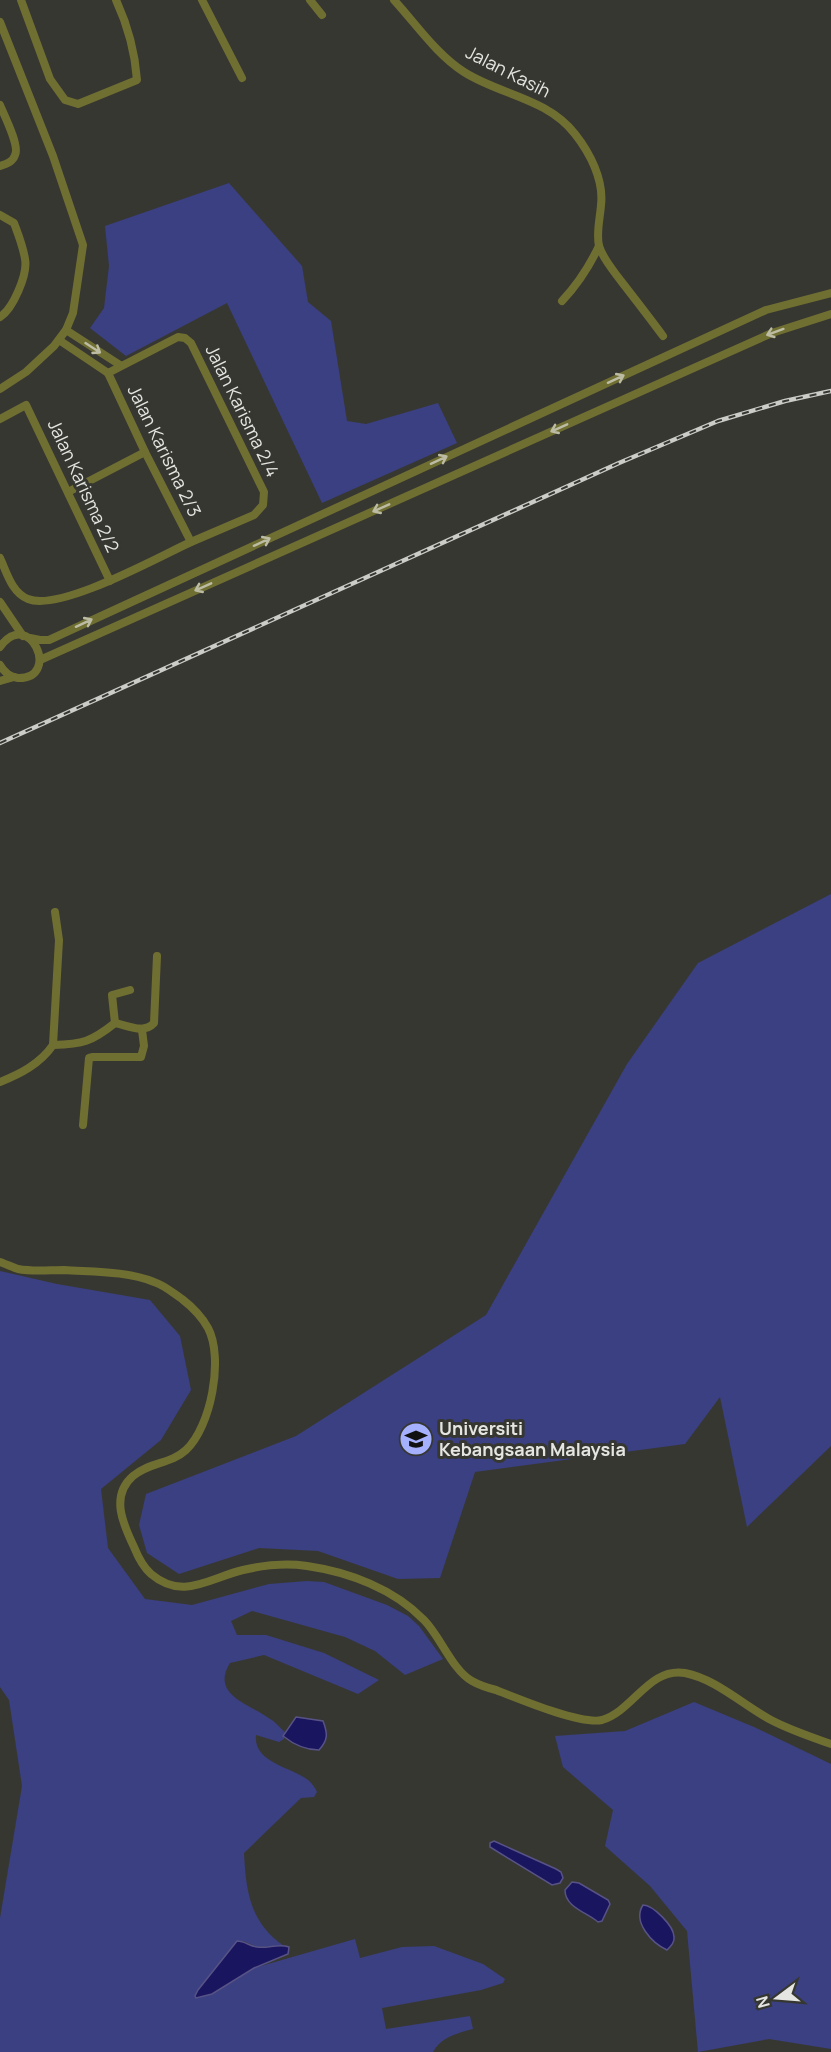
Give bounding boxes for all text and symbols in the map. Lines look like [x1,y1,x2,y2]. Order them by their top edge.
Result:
street label: Jalan Kasih [462,40,555,103]
one-way arrow [766,328,785,339]
street label: Jalan Karisma 2/4 [200,340,285,481]
one-way arrow [84,342,100,354]
one-way arrow [606,373,624,384]
street label: Jalan Karisma 2/3 [123,381,207,520]
street label: Jalan Karisma 2/2 [43,415,125,556]
one-way arrow [550,423,568,434]
one-way arrow [429,454,447,466]
one-way arrow [372,503,390,514]
one-way arrow [252,536,270,547]
one-way arrow [194,582,212,594]
one-way arrow [75,617,93,629]
place label: Universiti Kebangsaan Malaysia [439,1416,626,1461]
school or university icon: Universiti Kebangsaan Malaysia [398,1421,434,1457]
north arrow [747,1968,807,2028]
text: N [750,1994,775,2011]

